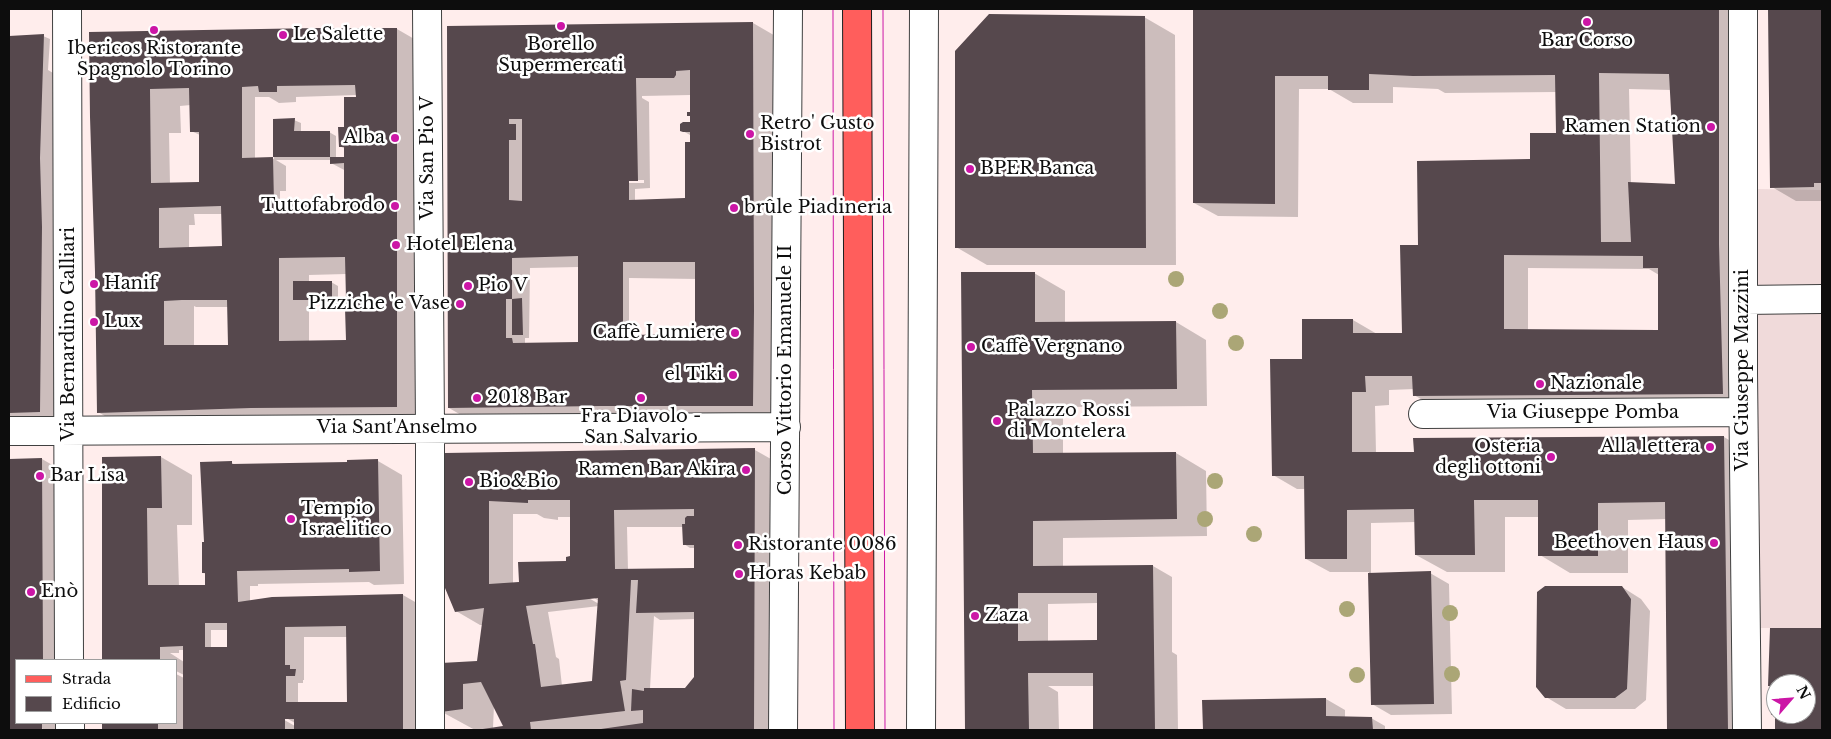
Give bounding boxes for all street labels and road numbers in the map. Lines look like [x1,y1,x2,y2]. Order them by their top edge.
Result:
street label: Via San Pio V [417,96,439,220]
street label: Via Bernardino Galliari [58,227,80,441]
street label: Corso Vittorio Emanuele II [775,245,797,495]
street label: Via Giuseppe Mazzini [1732,269,1754,471]
street label: Via Giuseppe Pomba [1487,402,1679,424]
street label: Via Sant'Anselmo [317,417,477,439]

